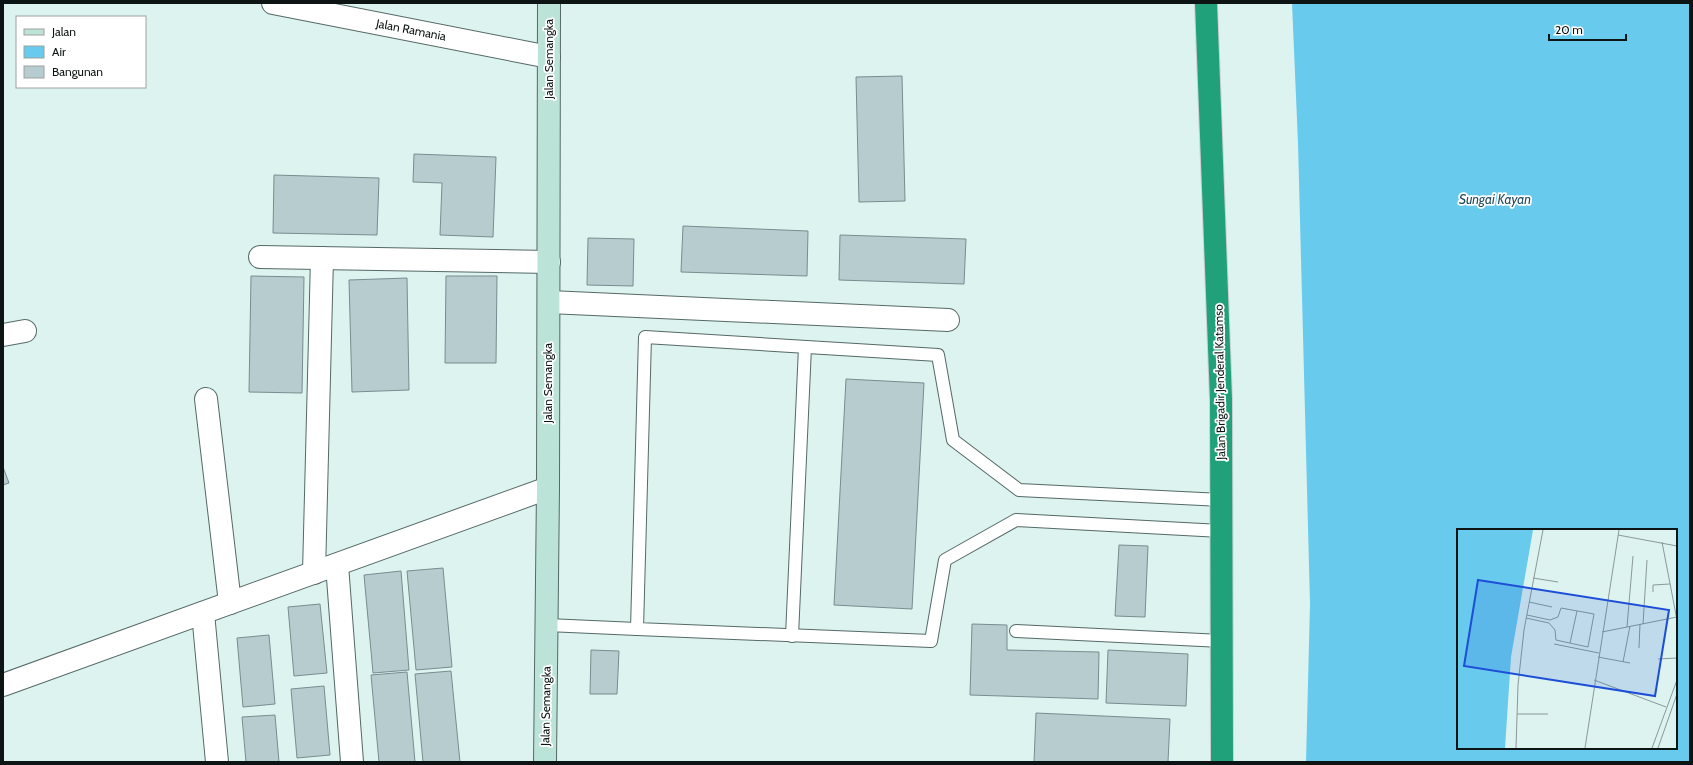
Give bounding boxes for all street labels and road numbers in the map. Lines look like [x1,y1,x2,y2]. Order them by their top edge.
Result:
street label: Jalan Ramania [374,15,448,44]
street label: Jalan Semangka [541,19,556,100]
street label: Jalan Brigadir Jenderal Katamso [1211,304,1228,461]
street label: Jalan Semangka [540,343,555,424]
street label: Jalan Semangka [537,666,554,747]

